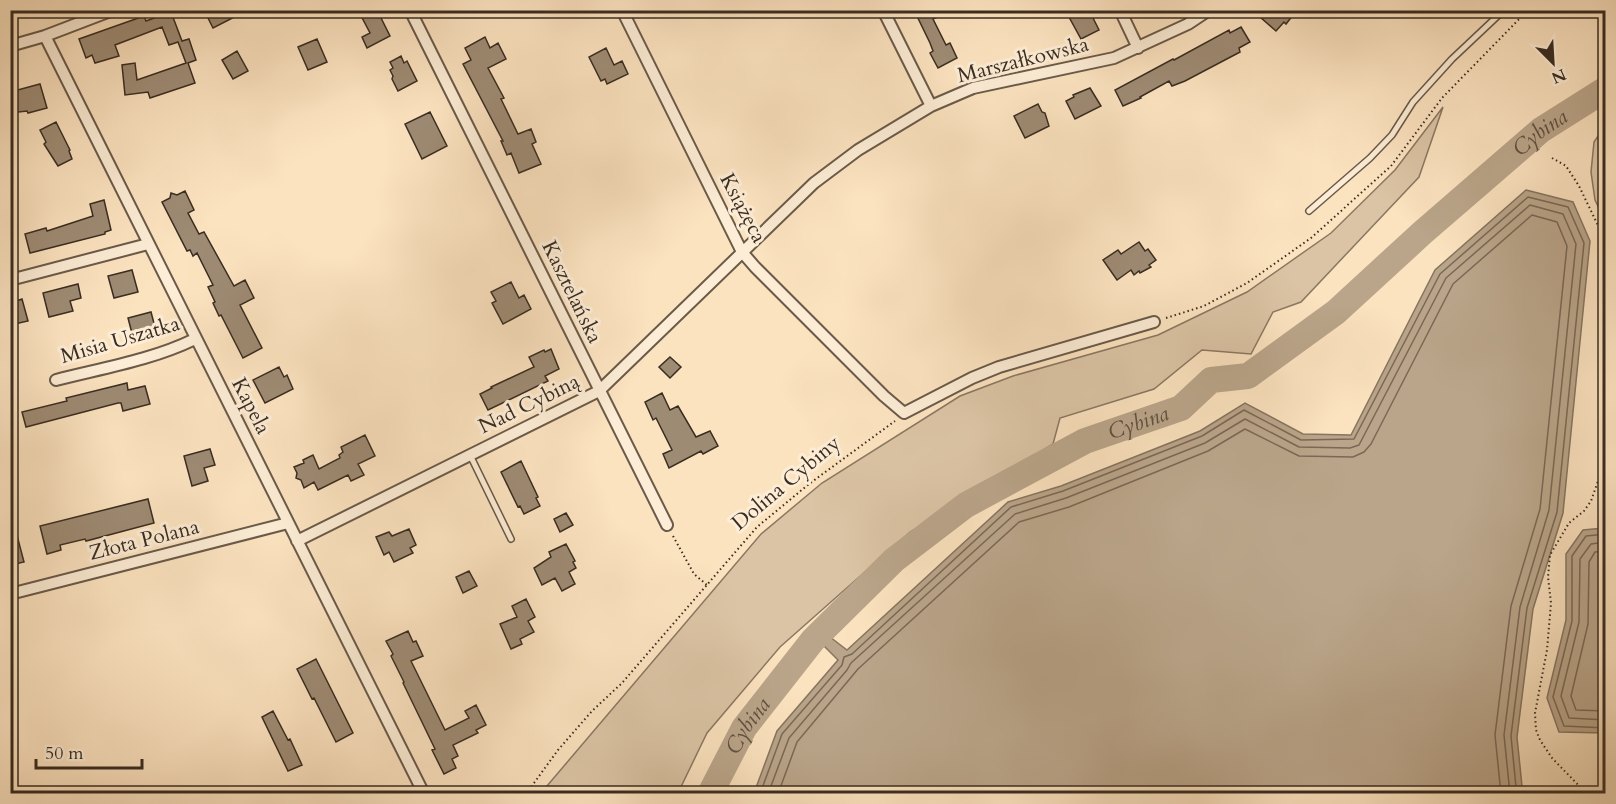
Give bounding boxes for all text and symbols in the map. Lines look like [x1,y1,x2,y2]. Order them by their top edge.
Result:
street label: Marszałkowska [954,30,1092,90]
north arrow [1523,33,1583,93]
text: N [1548,63,1570,89]
water label: Cybina [1506,102,1574,163]
street label: Książęca [713,168,773,248]
street label: Kasztelańska [535,236,609,348]
street label: Misia Uszatka [57,309,183,371]
street label: Nad Cybiną [474,367,584,441]
street label: Kapela [224,373,278,439]
water label: Cybina [1104,398,1173,447]
street label: Dolina Cybiny [725,429,847,537]
street label: Złota Polana [86,512,202,568]
water label: Cybina [718,691,777,759]
scale bar [36,732,142,770]
text: 50 m [45,741,84,766]

